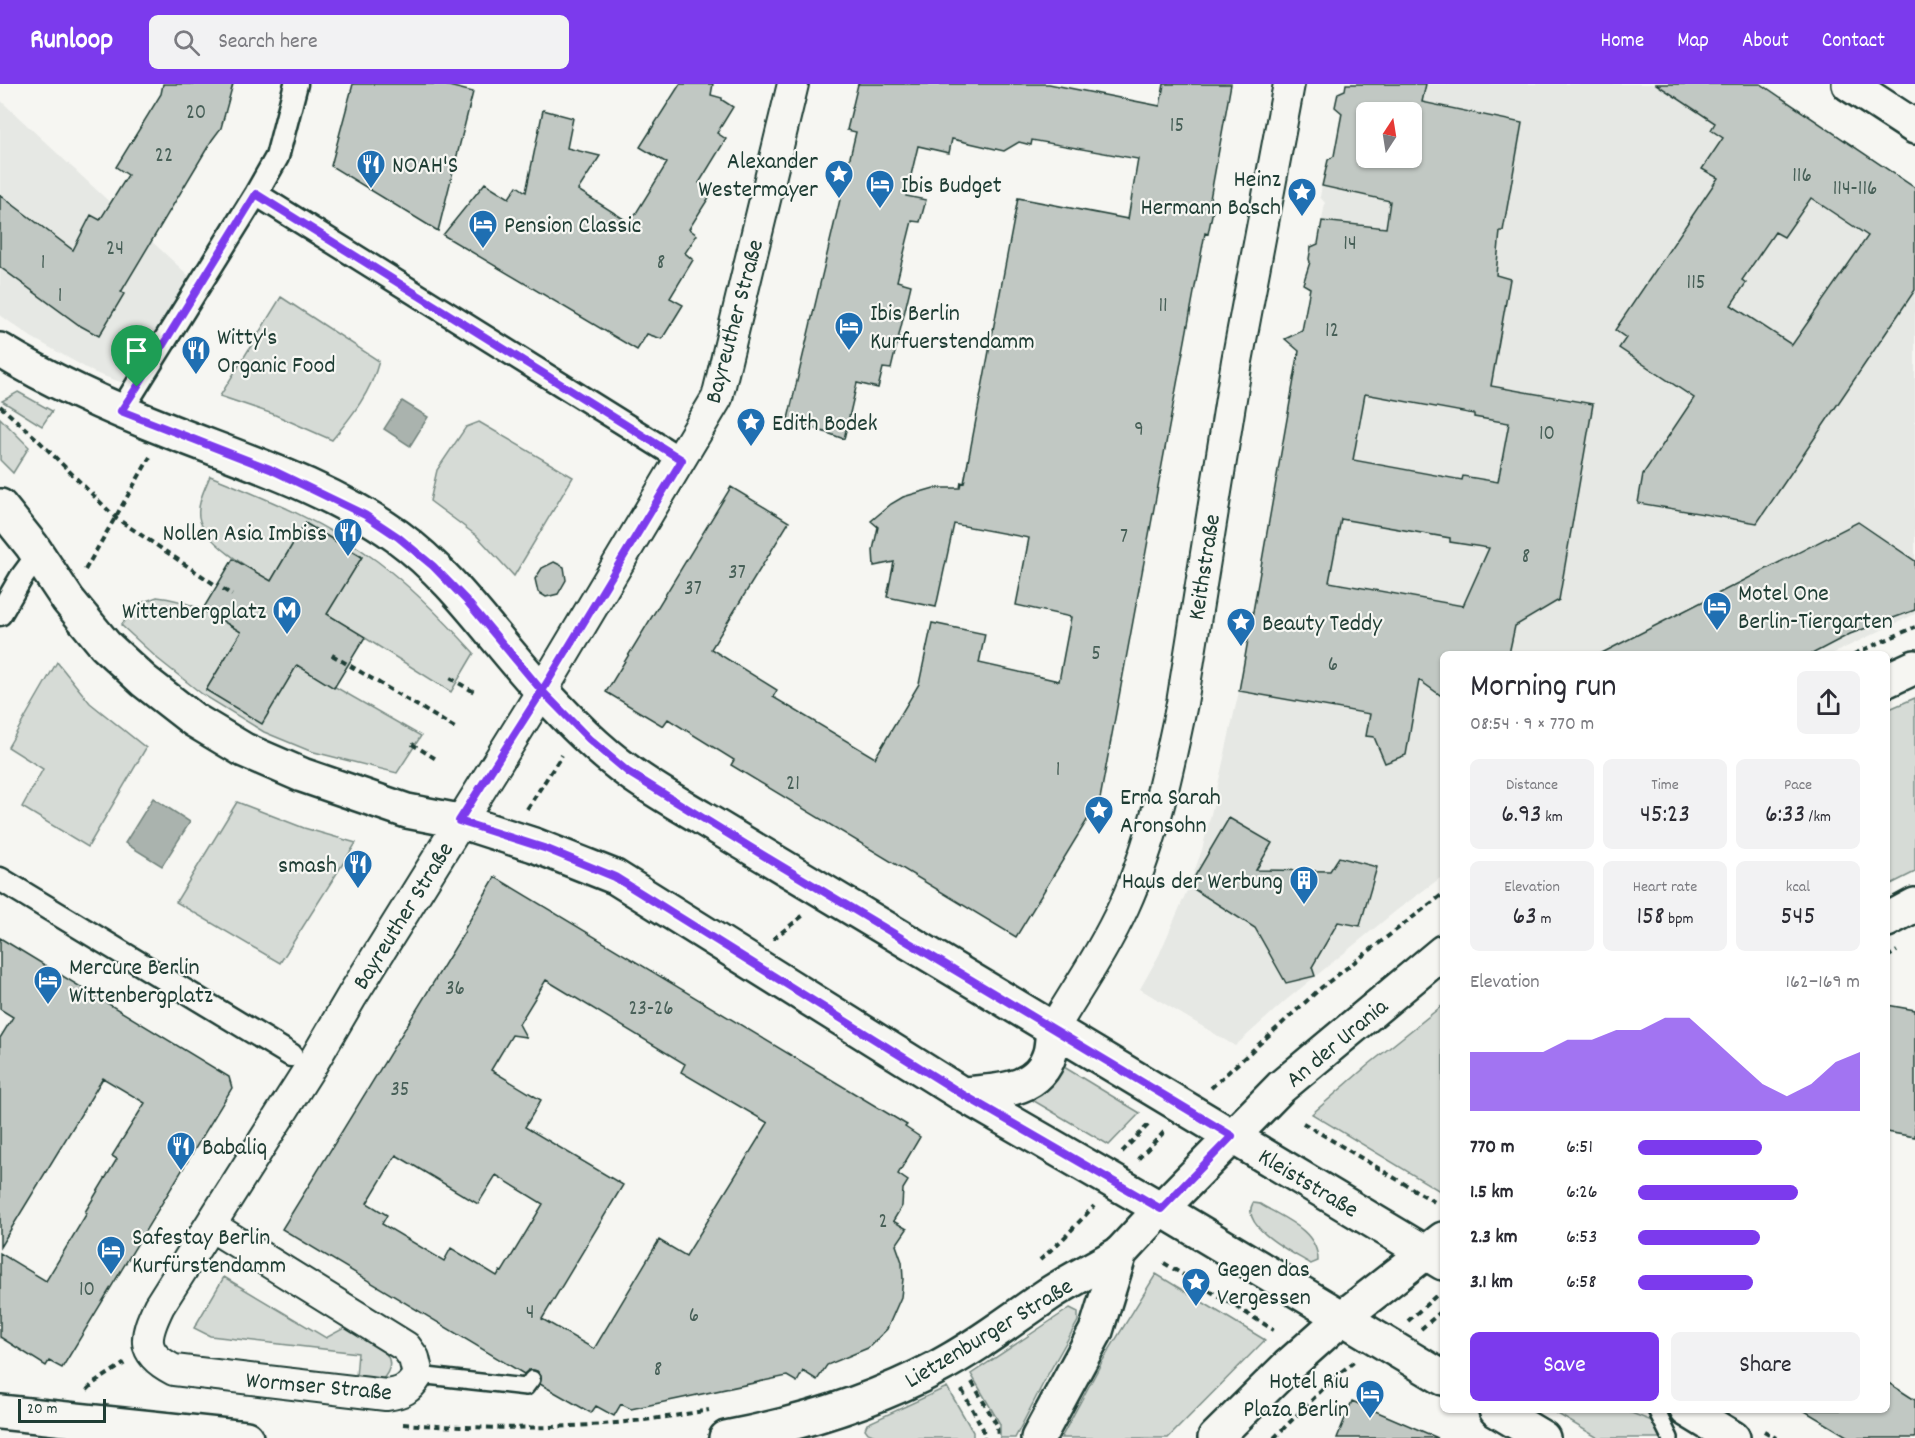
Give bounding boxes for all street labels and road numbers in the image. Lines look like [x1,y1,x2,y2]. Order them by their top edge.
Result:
street label: Bayreuther Straße [698,236,774,408]
street label: Keithstraße [1181,512,1231,623]
street label: Bayreuther Straße [345,836,464,997]
street label: An der Urania [1279,991,1397,1097]
street label: Kleiststraße [1251,1141,1364,1228]
street label: Lietzenburger Straße [899,1271,1080,1398]
street label: Wormser Straße [244,1365,393,1411]

